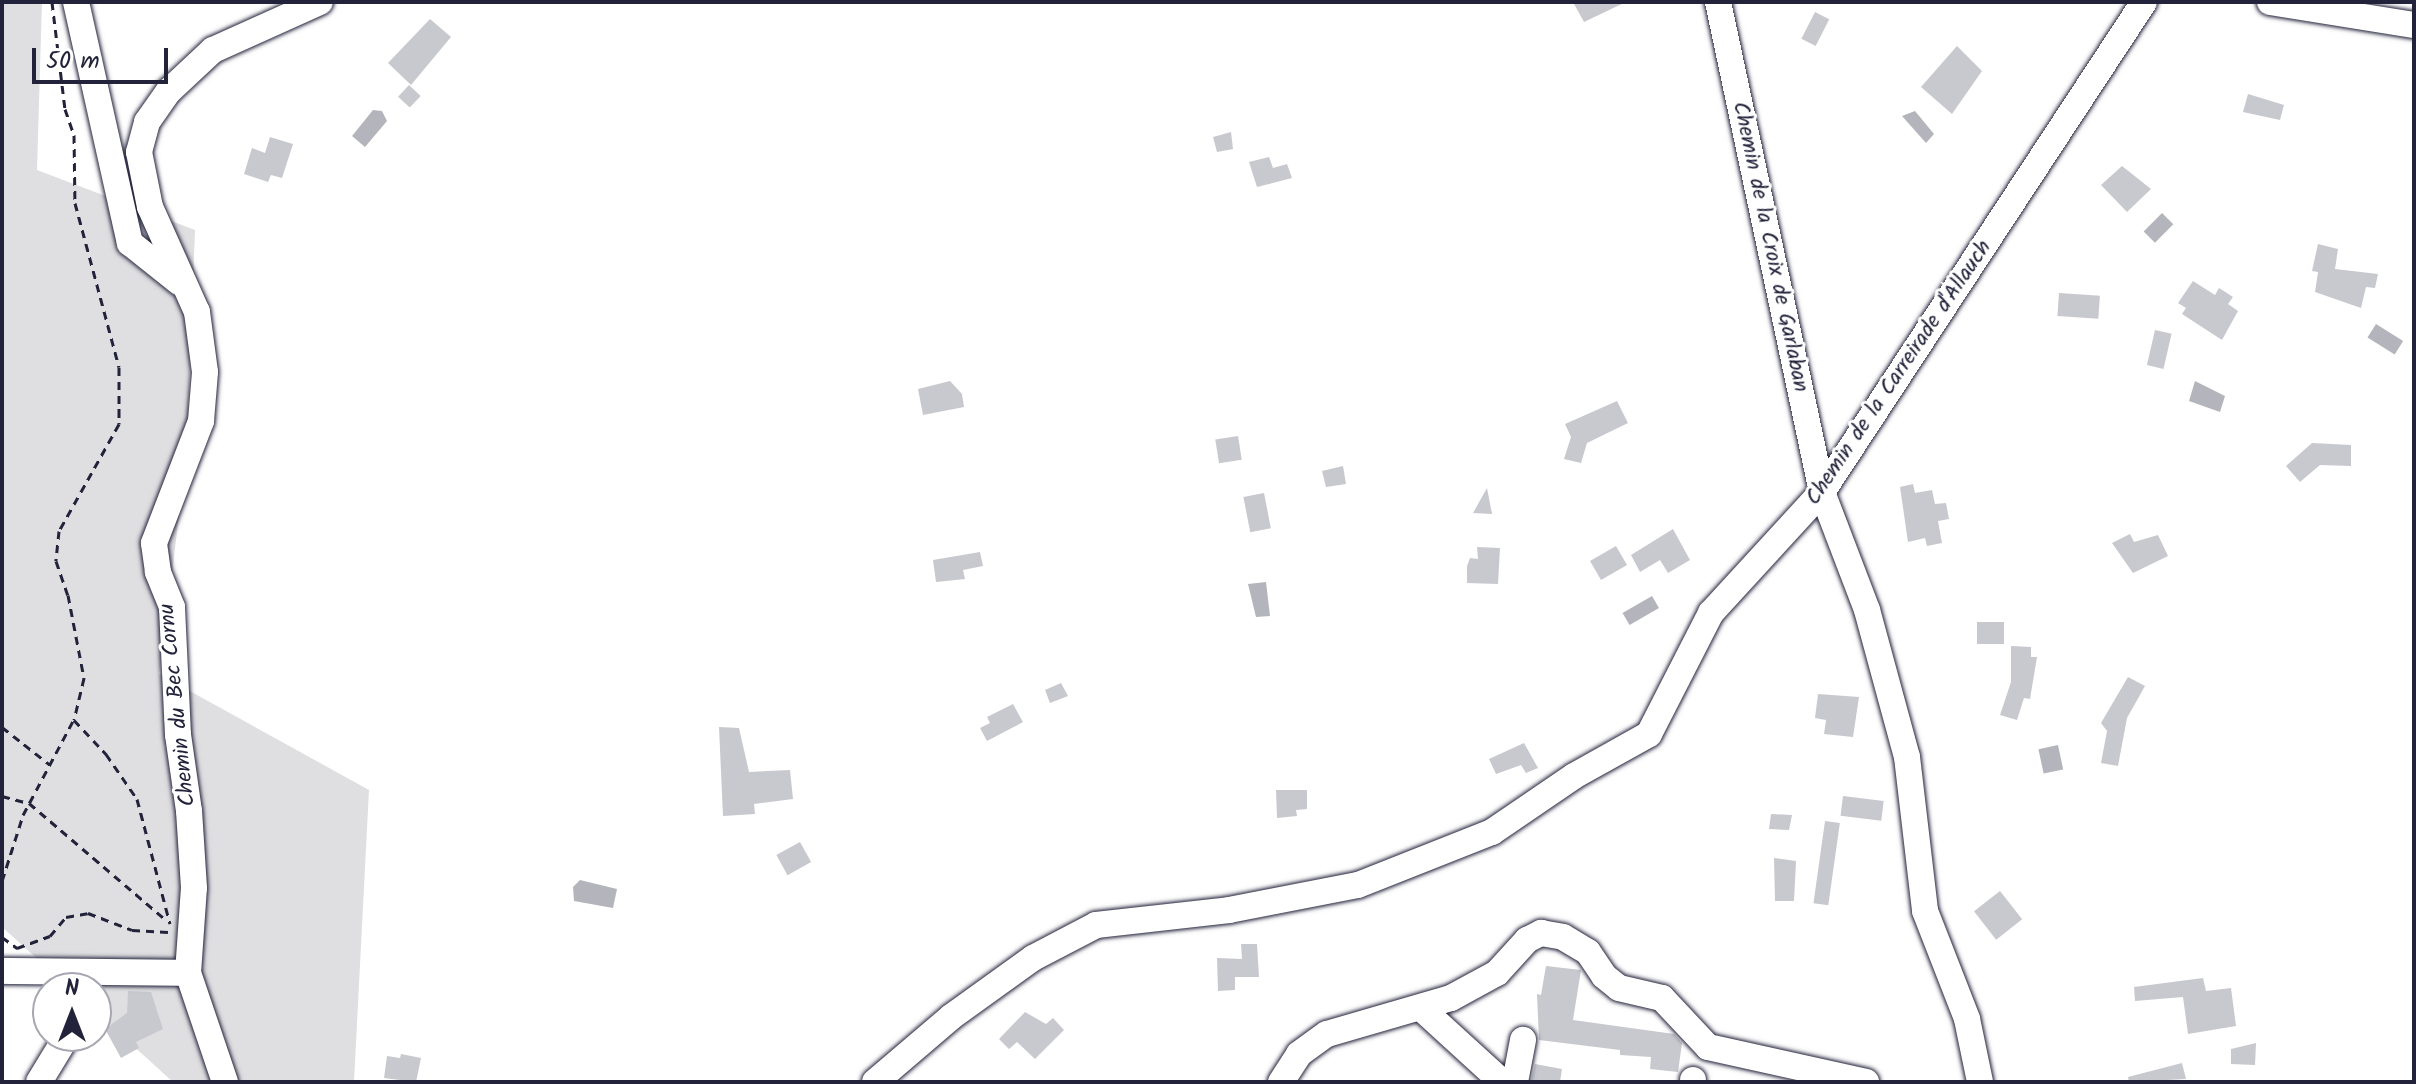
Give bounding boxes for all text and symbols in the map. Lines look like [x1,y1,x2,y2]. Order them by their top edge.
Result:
scale bar [36,32,172,82]
text: 50 m [46,42,100,81]
street label: Chemin de la Croix de Garlaban [1726,99,1814,395]
street label: Chemin de la Carreirade d'Allauch [1800,236,1998,510]
street label: Chemin du Bec Cornu [154,602,202,808]
north arrow [32,972,112,1052]
text: N [65,972,79,1007]

